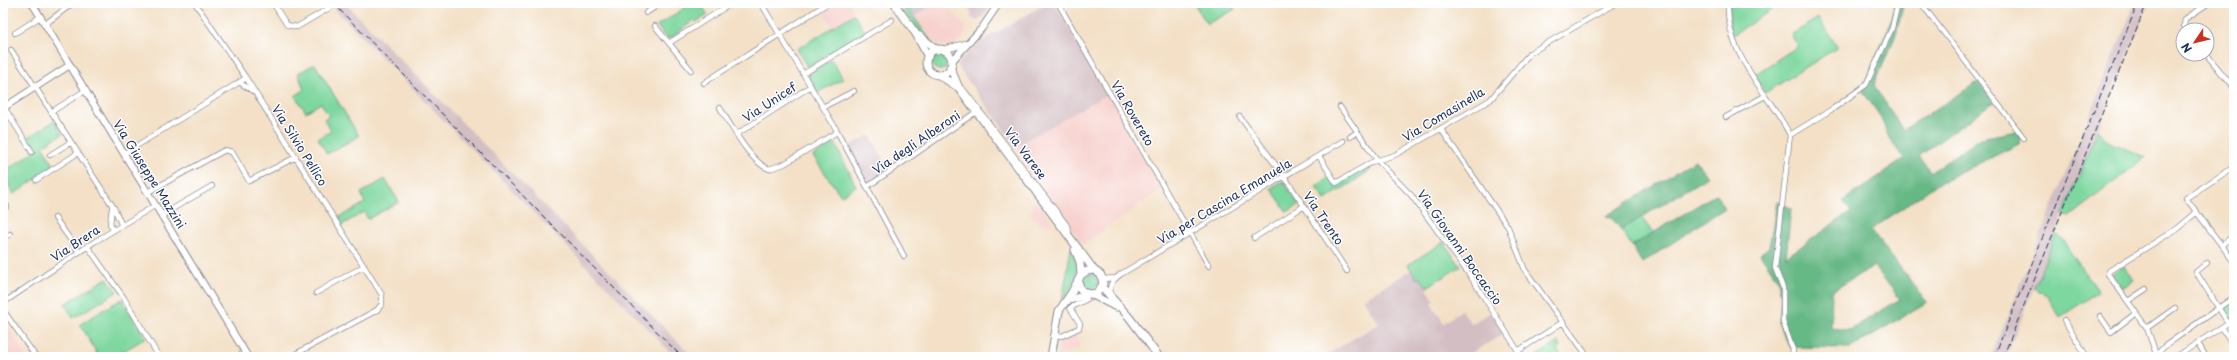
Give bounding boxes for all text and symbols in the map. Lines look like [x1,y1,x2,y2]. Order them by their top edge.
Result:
north arrow [2175,22,2215,62]
text: N [2177,39,2196,56]
street label: Via Unicef [739,77,800,126]
street label: Via Rovereto [1107,77,1159,149]
street label: Via Comasinella [1398,82,1488,146]
street label: Via Silvio Pellico [268,101,332,189]
street label: Via degli Alberoni [868,106,964,178]
street label: Via Giuseppe Mazzini [109,116,191,232]
street label: Via Varese [1001,123,1051,183]
street label: Via per Cascina Emanuela [1154,153,1295,248]
street label: Via Giovanni Boccaccio [1413,186,1507,309]
street label: Via Trento [1299,188,1349,249]
street label: Via Brera [47,220,104,266]

